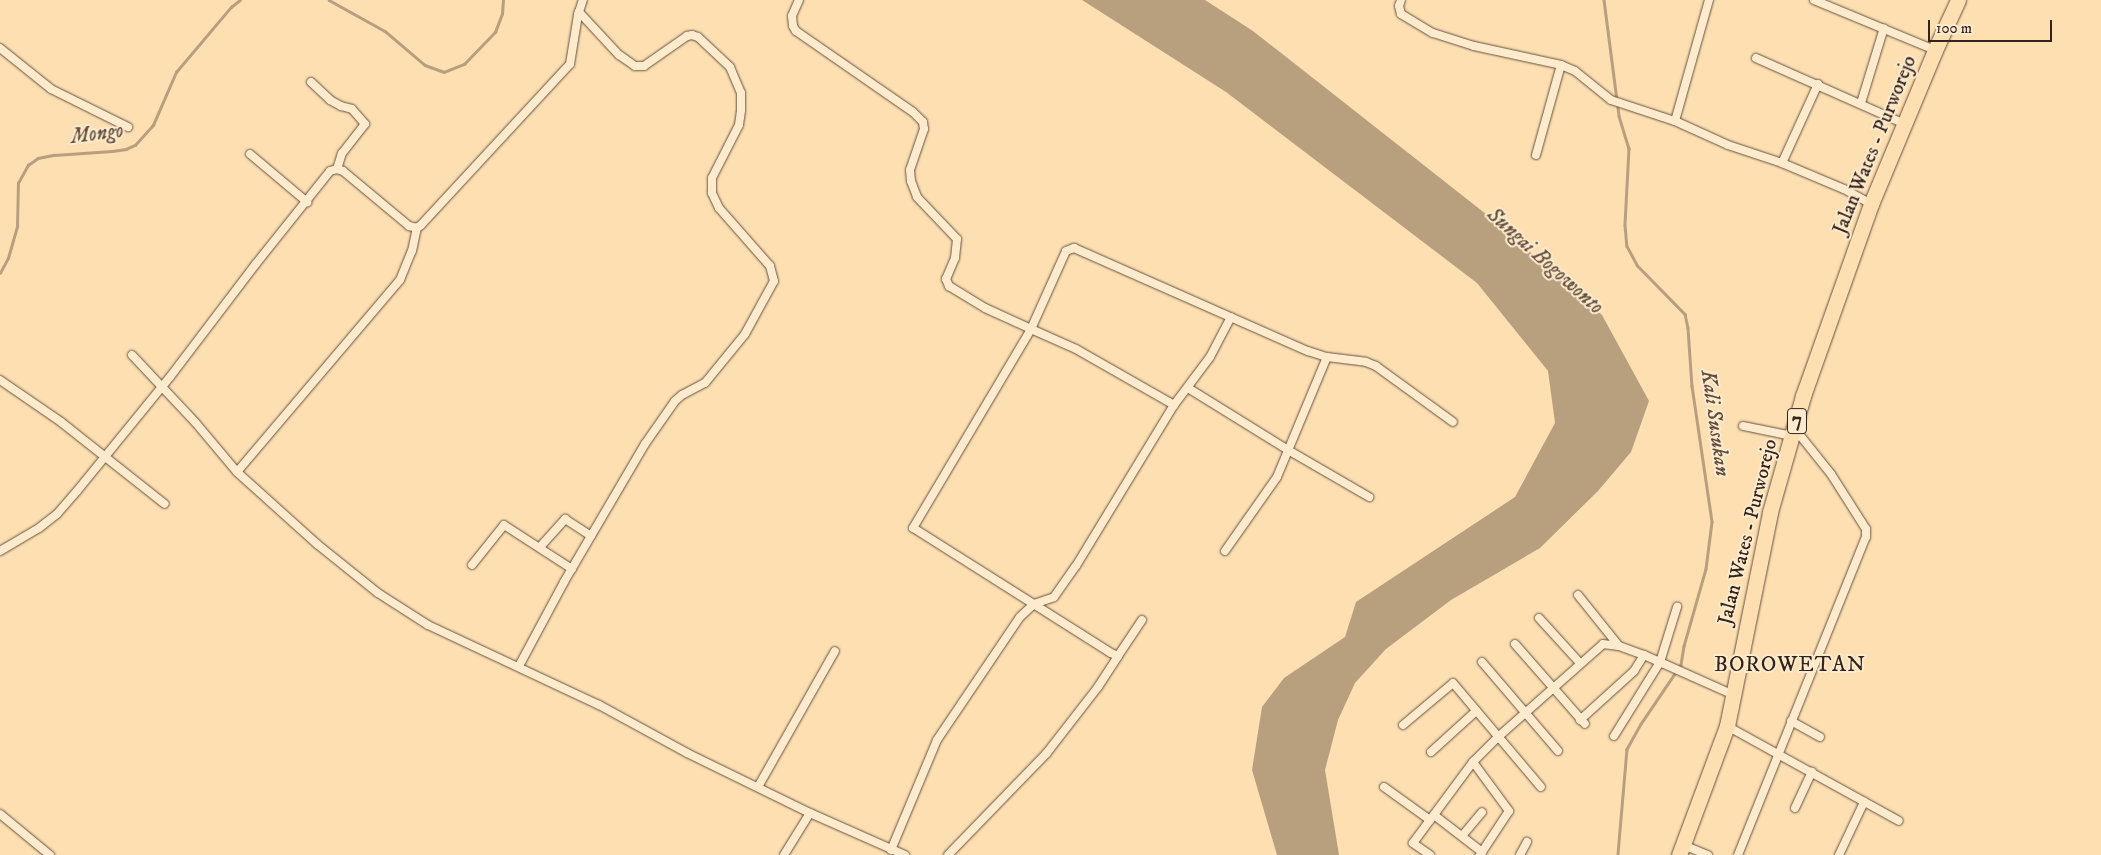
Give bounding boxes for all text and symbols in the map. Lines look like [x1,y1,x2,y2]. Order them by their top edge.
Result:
scale bar [1931,10,2055,42]
text: 100 m [1936,19,1972,38]
street label: Jalan Wates - Purworejo [1828,52,1922,238]
water label: Mongo [69,118,125,150]
water label: Sungai Bogowonto [1482,202,1608,320]
water label: Kali Susukan [1695,368,1735,478]
road number: 7 [1786,404,1808,438]
street label: Jalan Wates - Purworejo [1713,437,1783,627]
district label: BOROWETAN [1713,652,1867,678]

